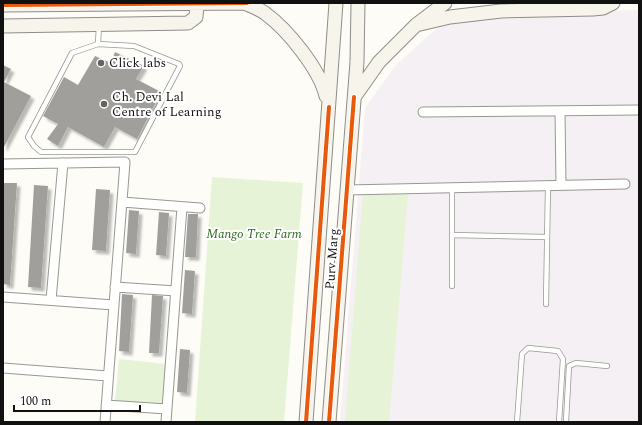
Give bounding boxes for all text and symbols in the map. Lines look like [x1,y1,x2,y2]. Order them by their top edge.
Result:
place label: Click labs [109,53,166,73]
marker: Click labs [96,58,106,68]
place label: Ch. Devi Lal Centre of Learning [112,87,222,122]
marker: Ch. Devi Lal Centre of Learning [99,99,109,109]
park label: Mango Tree Farm [206,224,302,244]
street label: Purv Marg [320,228,344,290]
scale bar [14,387,140,413]
text: 100 m [20,392,51,411]

